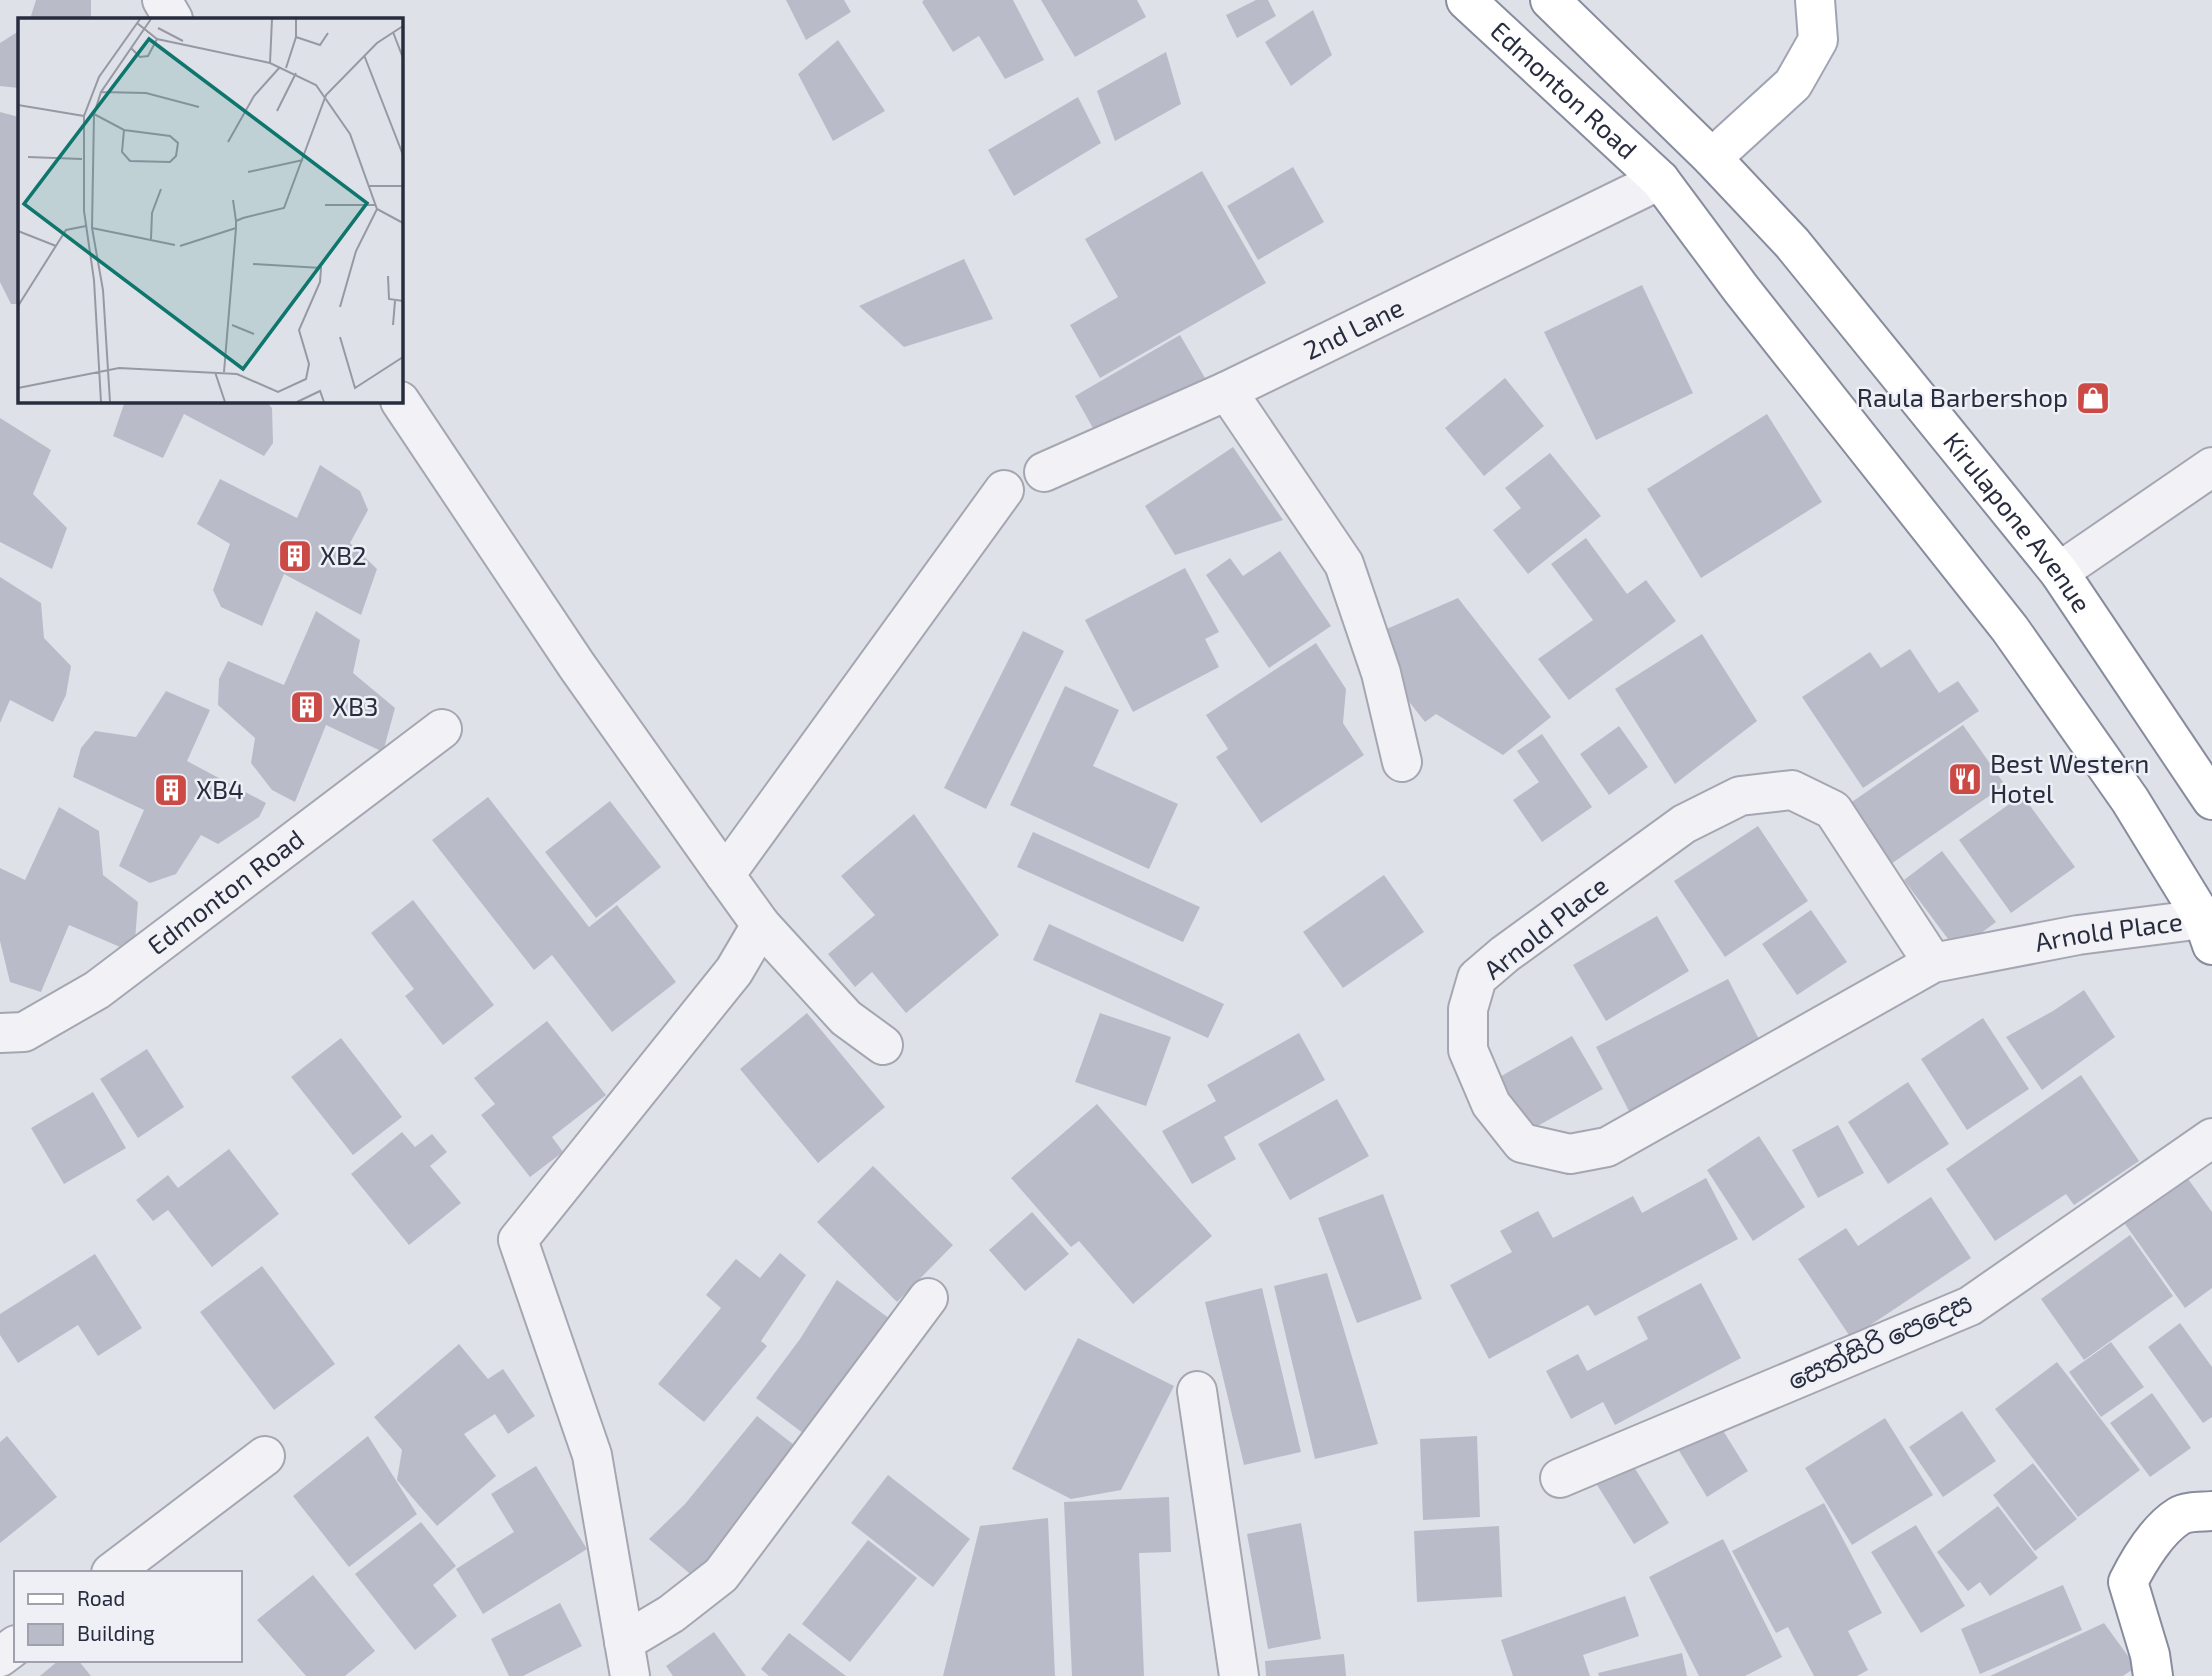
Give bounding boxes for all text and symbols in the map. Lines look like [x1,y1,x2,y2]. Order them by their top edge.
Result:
street label: Edmonton Road [1485,14,1644,165]
inset map [18,18,402,402]
street label: 2nd Lane [1298,291,1408,365]
shop icon: Raula Barbershop [2074,379,2112,417]
place label: Raula Barbershop [1857,381,2068,412]
street label: Kirulapone Avenue [1938,425,2098,618]
building icon: XB2 [276,537,314,575]
place label: XB2 [320,539,367,570]
building icon: XB3 [288,688,326,726]
place label: XB3 [332,690,378,721]
place label: Best Western Hotel [1990,747,2149,808]
restaurant icon: Best Western Hotel [1946,760,1984,798]
building icon: XB4 [152,771,190,809]
place label: XB4 [196,773,244,804]
street label: Edmonton Road [141,822,309,960]
street label: Arnold Place [1477,869,1613,985]
street label: Arnold Place [2032,905,2184,957]
street label: සෙත්සිරි පෙදෙස [1783,1286,1977,1397]
legend [14,1571,242,1662]
text: Road [77,1585,125,1610]
text: Building [77,1620,155,1645]

